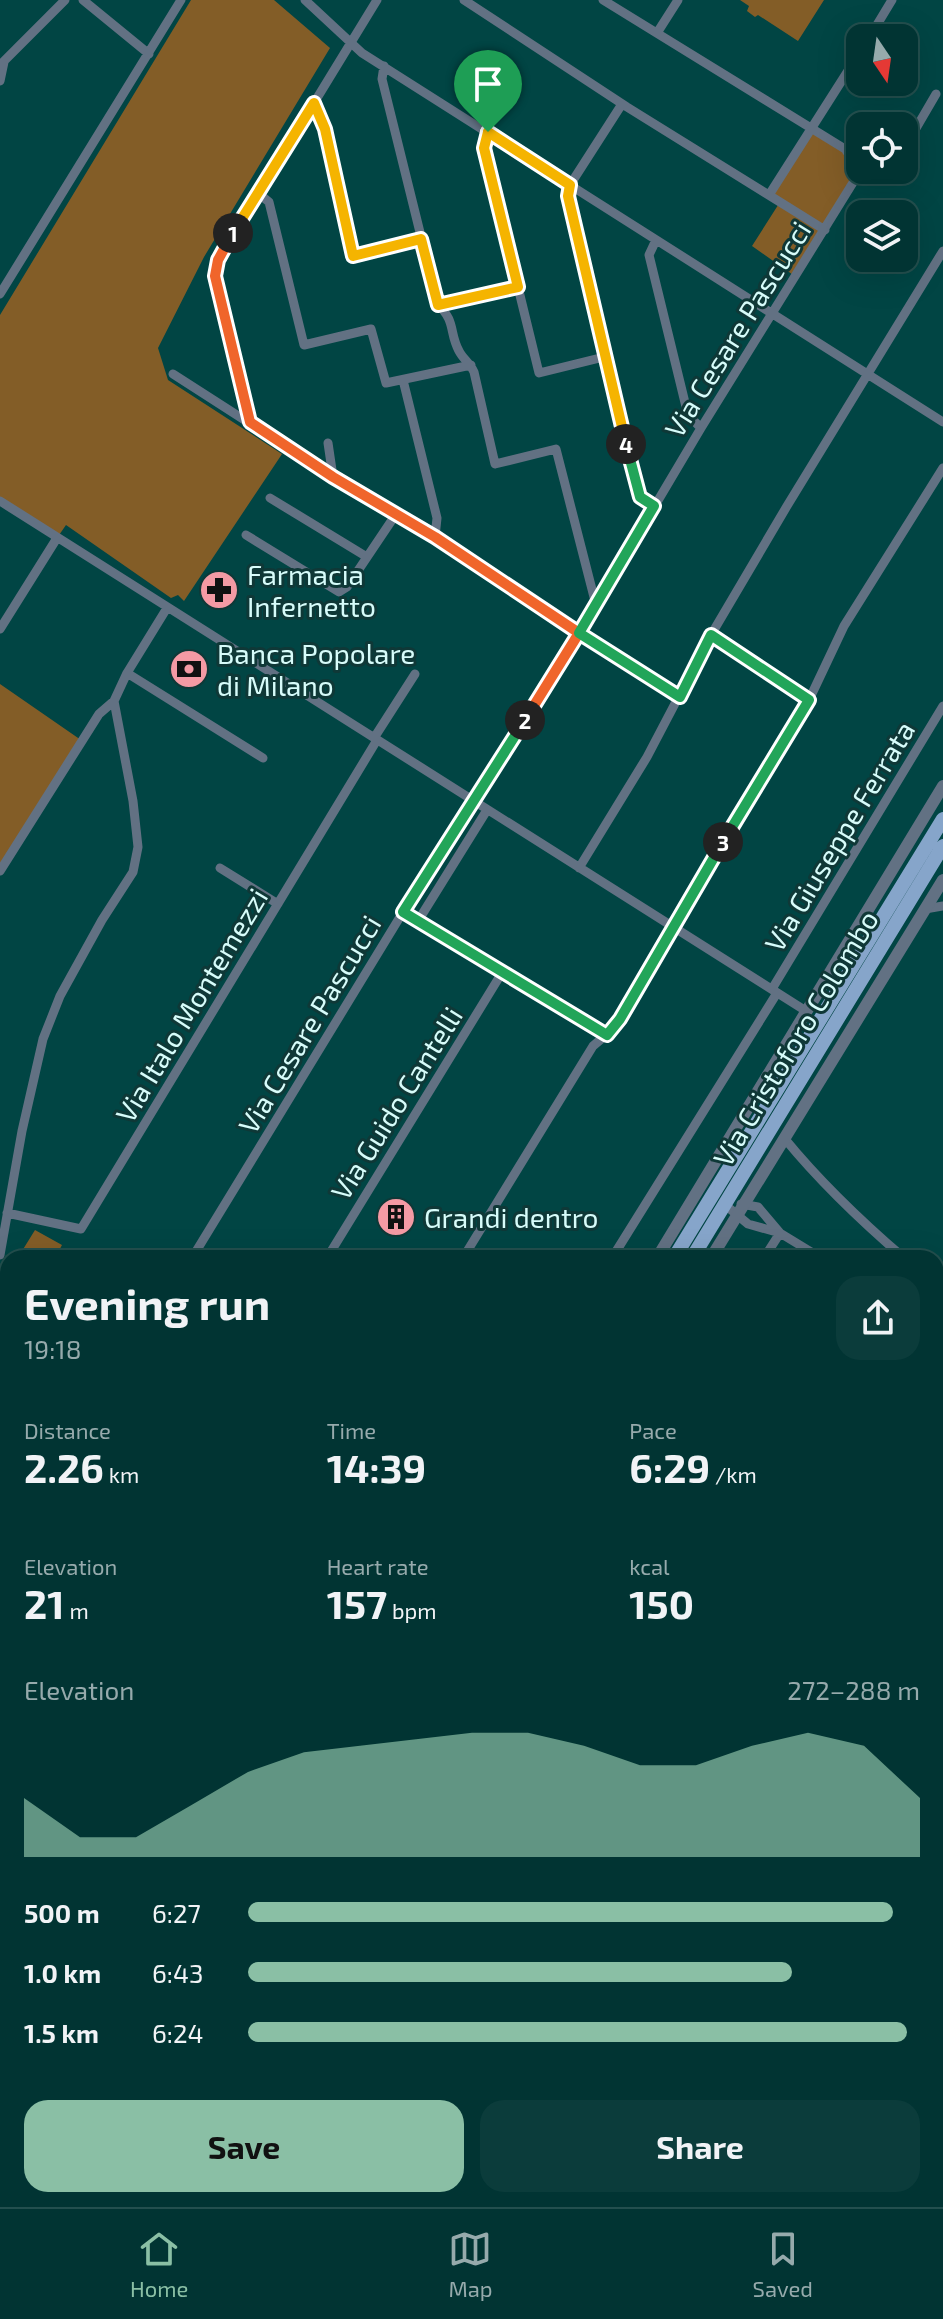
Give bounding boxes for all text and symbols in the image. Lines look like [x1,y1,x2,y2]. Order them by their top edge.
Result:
north arrow [846,24,918,96]
map controls [846,24,918,272]
pin [454,50,522,132]
icon: arrive [466,62,510,106]
button: locate [846,112,918,184]
button: layers [846,200,918,272]
pin: 1 [213,213,253,253]
street label: Via Cesare Pascucci [657,215,817,443]
text: 1 [228,220,238,246]
pin: 4 [606,424,646,464]
text: 4 [619,431,633,457]
place label: Farmacia Infernetto [247,557,376,623]
pharmacy icon: Farmacia Infernetto [198,569,240,611]
place label: Banca Popolare di Milano [217,636,415,702]
bank icon: Banca Popolare di Milano [168,648,210,690]
pin: 2 [505,700,545,740]
text: 2 [519,707,531,733]
street label: Via Giuseppe Ferrata [757,715,921,957]
pin: 3 [703,822,743,862]
text: 3 [717,829,729,855]
street label: Via Italo Montemezzi [108,882,274,1128]
street label: Via Cristoforo Colombo [705,904,885,1172]
street label: Via Cesare Pascucci [231,909,387,1139]
street label: Via Guido Cantelli [323,1000,469,1206]
building icon: Grandi dentro [375,1196,417,1238]
place label: Grandi dentro [424,1200,598,1234]
text: Evening run [24,1276,270,1329]
button: share [836,1276,920,1360]
text: 19:18 [24,1333,82,1364]
text: Distance [24,1417,111,1443]
text: Time [327,1417,376,1443]
text: Pace [629,1417,677,1443]
text: 2.26 [24,1443,104,1491]
text: 14:39 [327,1443,426,1491]
text: 6:29 [629,1443,710,1491]
text: km [104,1461,139,1487]
text: /km [710,1461,757,1487]
text: Elevation [24,1553,117,1579]
text: Heart rate [327,1553,428,1579]
text: kcal [629,1553,670,1579]
text: 21 [24,1579,65,1627]
text: 157 [327,1579,387,1627]
text: 150 [629,1579,694,1627]
text: m [65,1597,89,1623]
text: bpm [387,1597,437,1623]
text: Elevation [24,1674,134,1705]
text: 272–288 m [787,1674,920,1705]
text: 500 m [24,1897,100,1928]
text: 6:27 [152,1897,201,1928]
text: 1.0 km [24,1957,101,1988]
text: 6:43 [152,1957,203,1988]
text: 1.5 km [24,2017,99,2048]
text: 6:24 [152,2017,204,2048]
button: Save [24,2100,464,2192]
button: Share [480,2100,920,2192]
tab: Home [130,2227,188,2301]
tab: Map [448,2227,493,2301]
tab: Saved [753,2227,813,2301]

